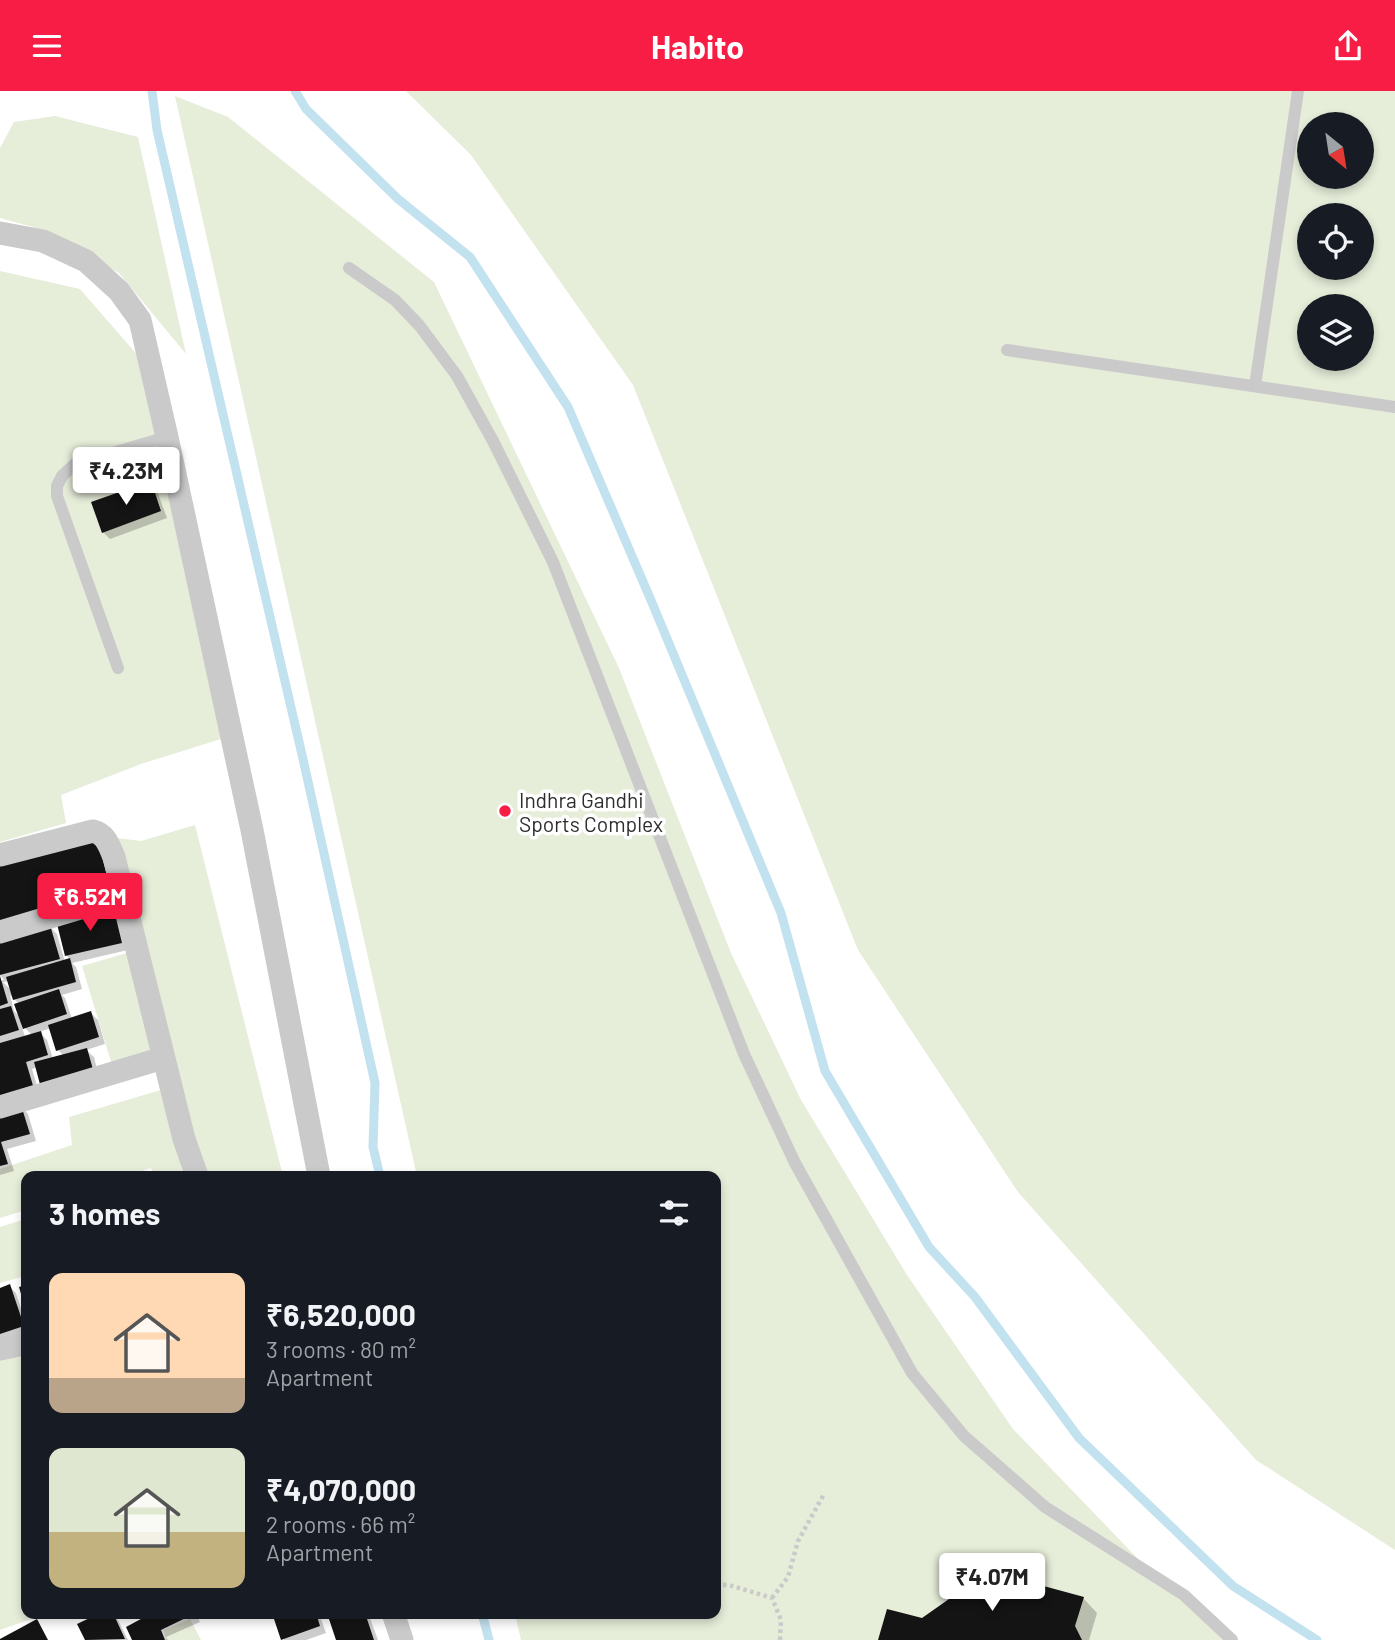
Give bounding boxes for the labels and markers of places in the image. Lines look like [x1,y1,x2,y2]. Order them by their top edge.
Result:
pin: ₹4.23M [69,447,183,507]
place label: Indhra Gandhi Sports Complex [519,787,663,836]
marker: Indhra Gandhi Sports Complex [497,803,513,819]
pin: ₹6.52M [33,873,147,933]
pin: ₹4.07M [935,1553,1049,1613]

